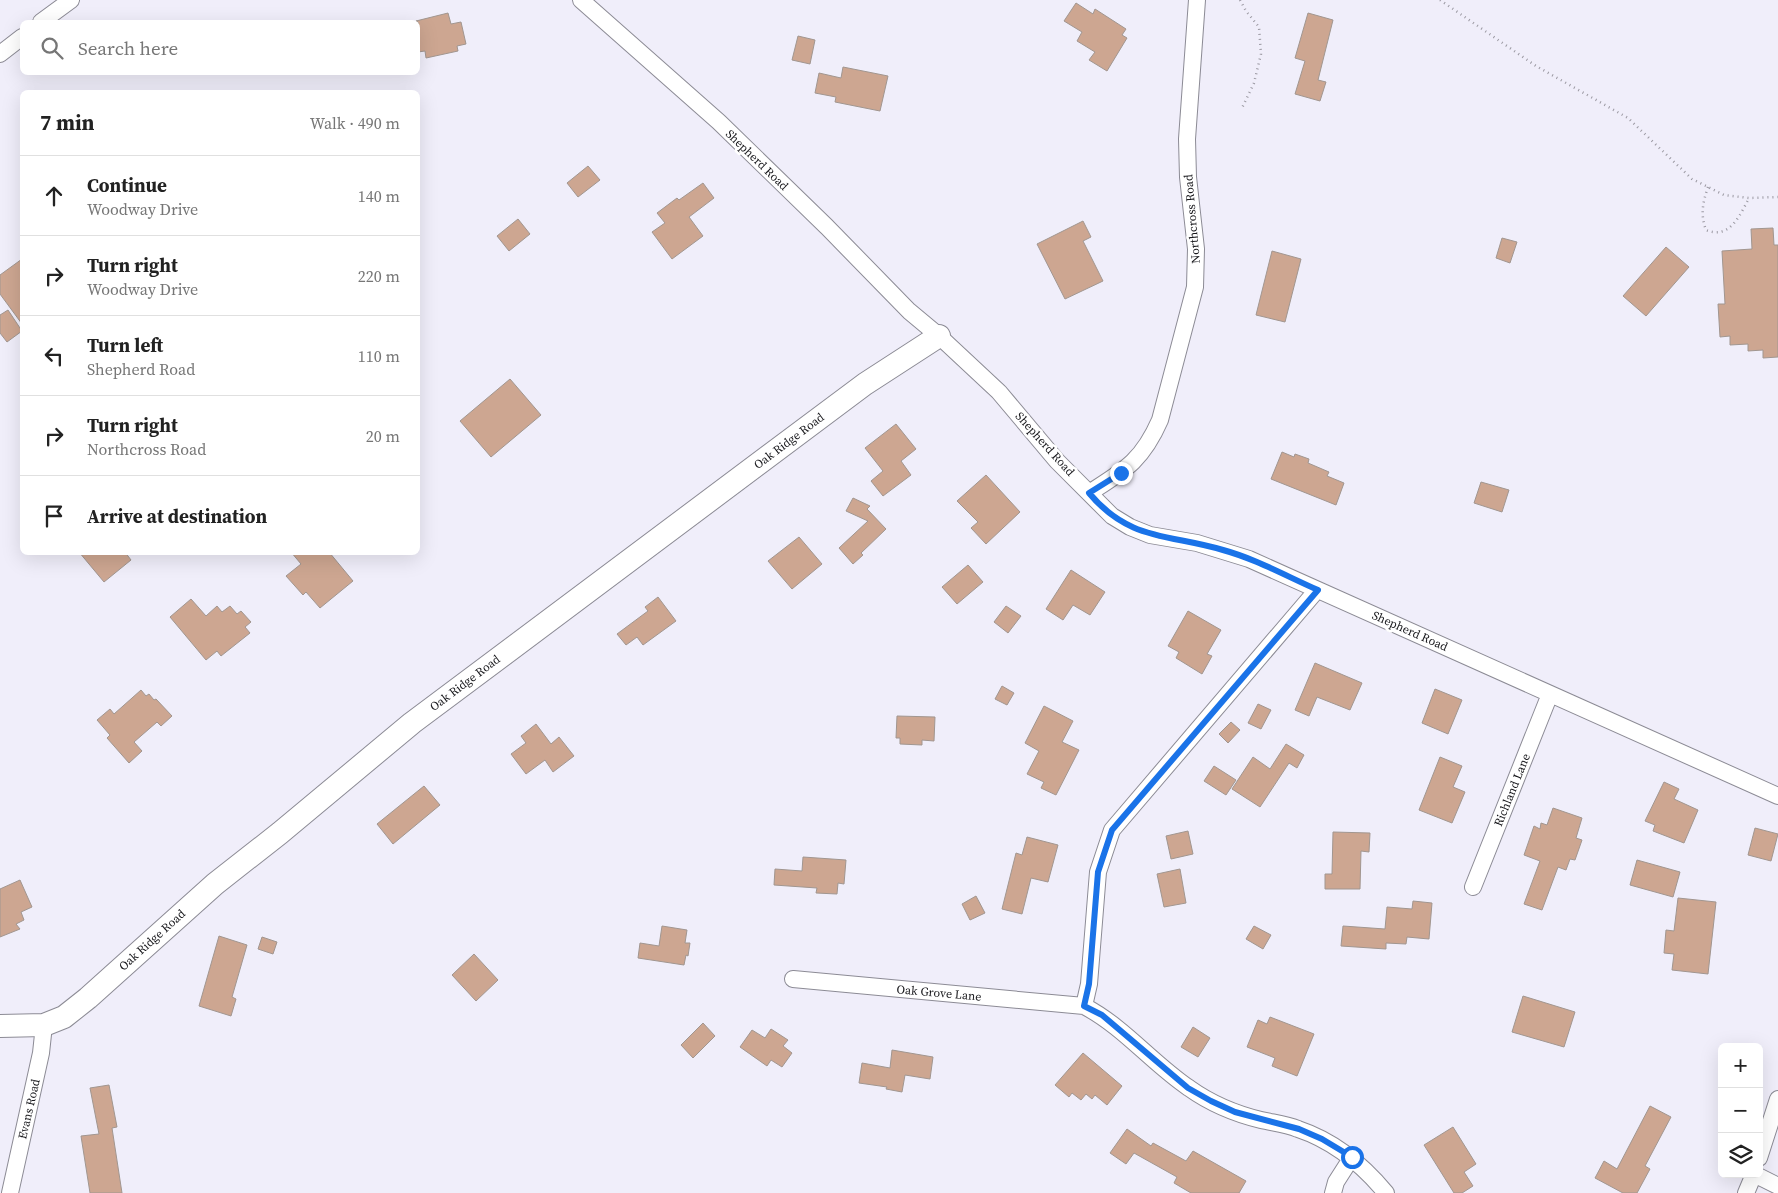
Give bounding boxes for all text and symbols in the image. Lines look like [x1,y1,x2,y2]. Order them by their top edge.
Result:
search box [20,20,420,75]
icon: search [38,34,66,62]
text: Search here [78,35,178,61]
text: 7 min [40,108,95,137]
text: Walk · 490 m [310,112,400,134]
street label: Shepherd Road [722,126,792,194]
text: Continue [87,172,167,198]
street label: Northcross Road [1180,174,1204,264]
icon: ahead [40,182,68,210]
text: 140 m [358,185,400,207]
text: Woodway Drive [87,198,198,220]
text: Turn right [87,252,178,278]
icon: right [40,262,68,290]
text: 220 m [358,265,400,287]
text: Woodway Drive [87,278,198,300]
text: Turn left [87,332,163,358]
icon: left [40,342,68,370]
text: 110 m [358,345,400,367]
text: Shepherd Road [87,358,195,380]
street label: Shepherd Road [1012,408,1078,480]
street label: Oak Ridge Road [751,409,828,473]
text: Turn right [87,412,178,438]
icon: right [40,422,68,450]
text: 20 m [366,425,400,447]
text: Northcross Road [87,438,206,460]
route end [1110,462,1133,485]
icon: arrive [40,502,68,530]
text: Arrive at destination [87,503,267,529]
street label: Shepherd Road [1370,607,1451,655]
street label: Oak Ridge Road [427,651,504,715]
street label: Richland Lane [1490,751,1534,829]
street label: Oak Ridge Road [115,906,189,974]
street label: Oak Grove Lane [896,981,982,1005]
map controls [1718,1043,1763,1178]
button: + [1718,1043,1763,1088]
street label: Evans Road [14,1077,44,1141]
button: − [1718,1088,1763,1133]
button: layers [1718,1133,1763,1178]
route start [1341,1146,1364,1169]

